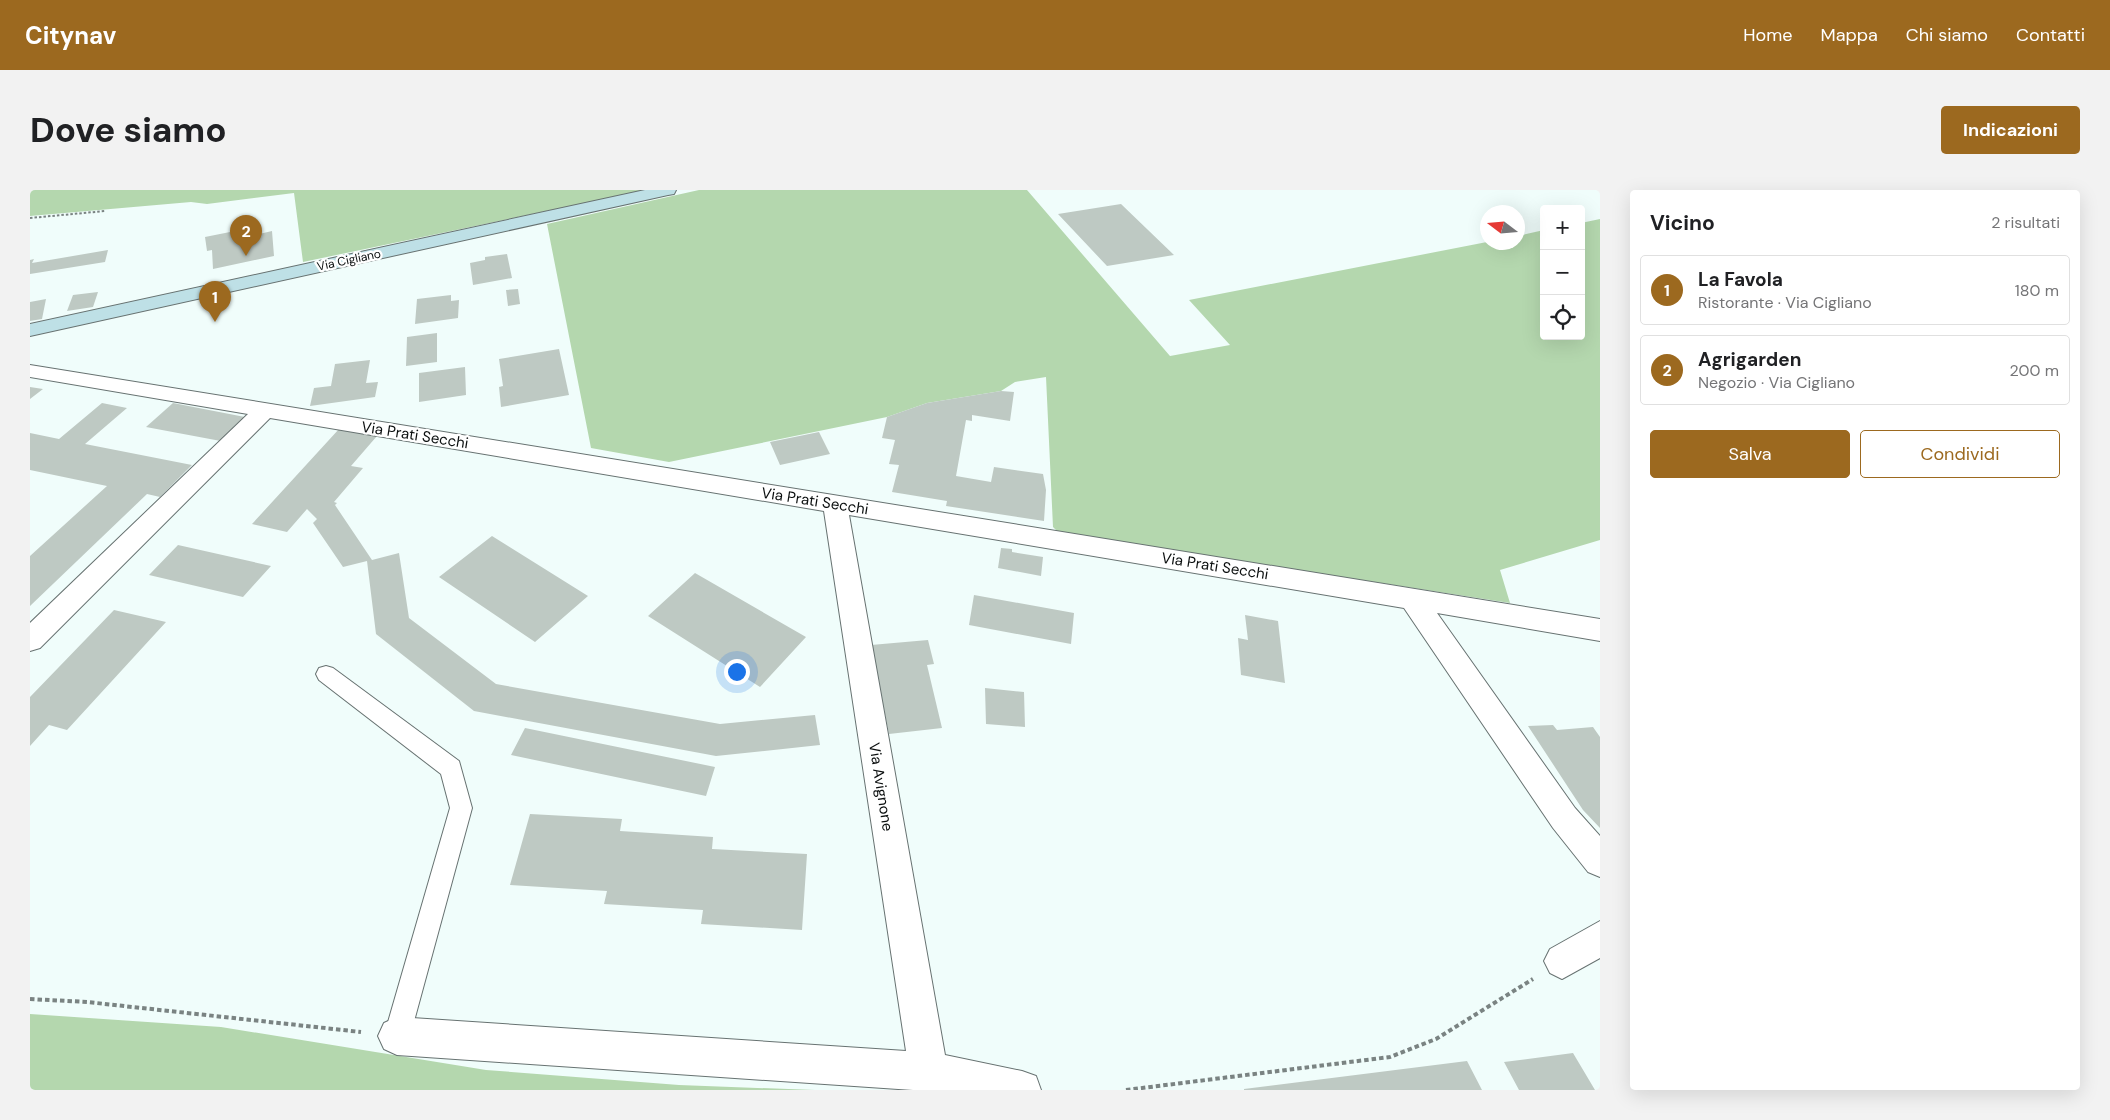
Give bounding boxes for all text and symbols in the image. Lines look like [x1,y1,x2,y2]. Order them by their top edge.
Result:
text: Citynav [25,20,116,51]
text: Home [1743,23,1793,47]
text: Mappa [1821,23,1878,47]
text: Chi siamo [1906,23,1988,47]
text: Contatti [2016,23,2085,47]
button: Indicazioni [1941,106,2080,154]
text: Dove siamo [30,107,227,153]
north arrow [1480,205,1525,250]
map controls [1540,205,1585,340]
button: + [1540,205,1585,250]
text: Vicino [1650,209,1715,237]
text: 2 risultati [1991,212,2060,233]
pin: 2 [230,215,262,256]
street label: Via Cigliano [316,245,382,275]
button: − [1540,250,1585,295]
text: La Favola [1698,267,1783,292]
text: 1 [1664,280,1670,301]
text: 180 m [2015,280,2059,301]
pin: 1 [199,281,231,322]
text: Ristorante · Via Cigliano [1698,292,1872,313]
button: locate [1540,295,1585,340]
text: Agrigarden [1698,347,1801,372]
text: 2 [1662,360,1672,381]
text: 200 m [2010,360,2059,381]
text: Negozio · Via Cigliano [1698,372,1855,393]
street label: Via Prati Secchi [360,417,470,453]
button: Salva [1650,430,1850,478]
button: Condividi [1860,430,2060,478]
street label: Via Prati Secchi [760,483,870,519]
street label: Via Prati Secchi [1160,548,1270,584]
your location [724,659,750,685]
street label: Via Avignone [864,741,898,833]

